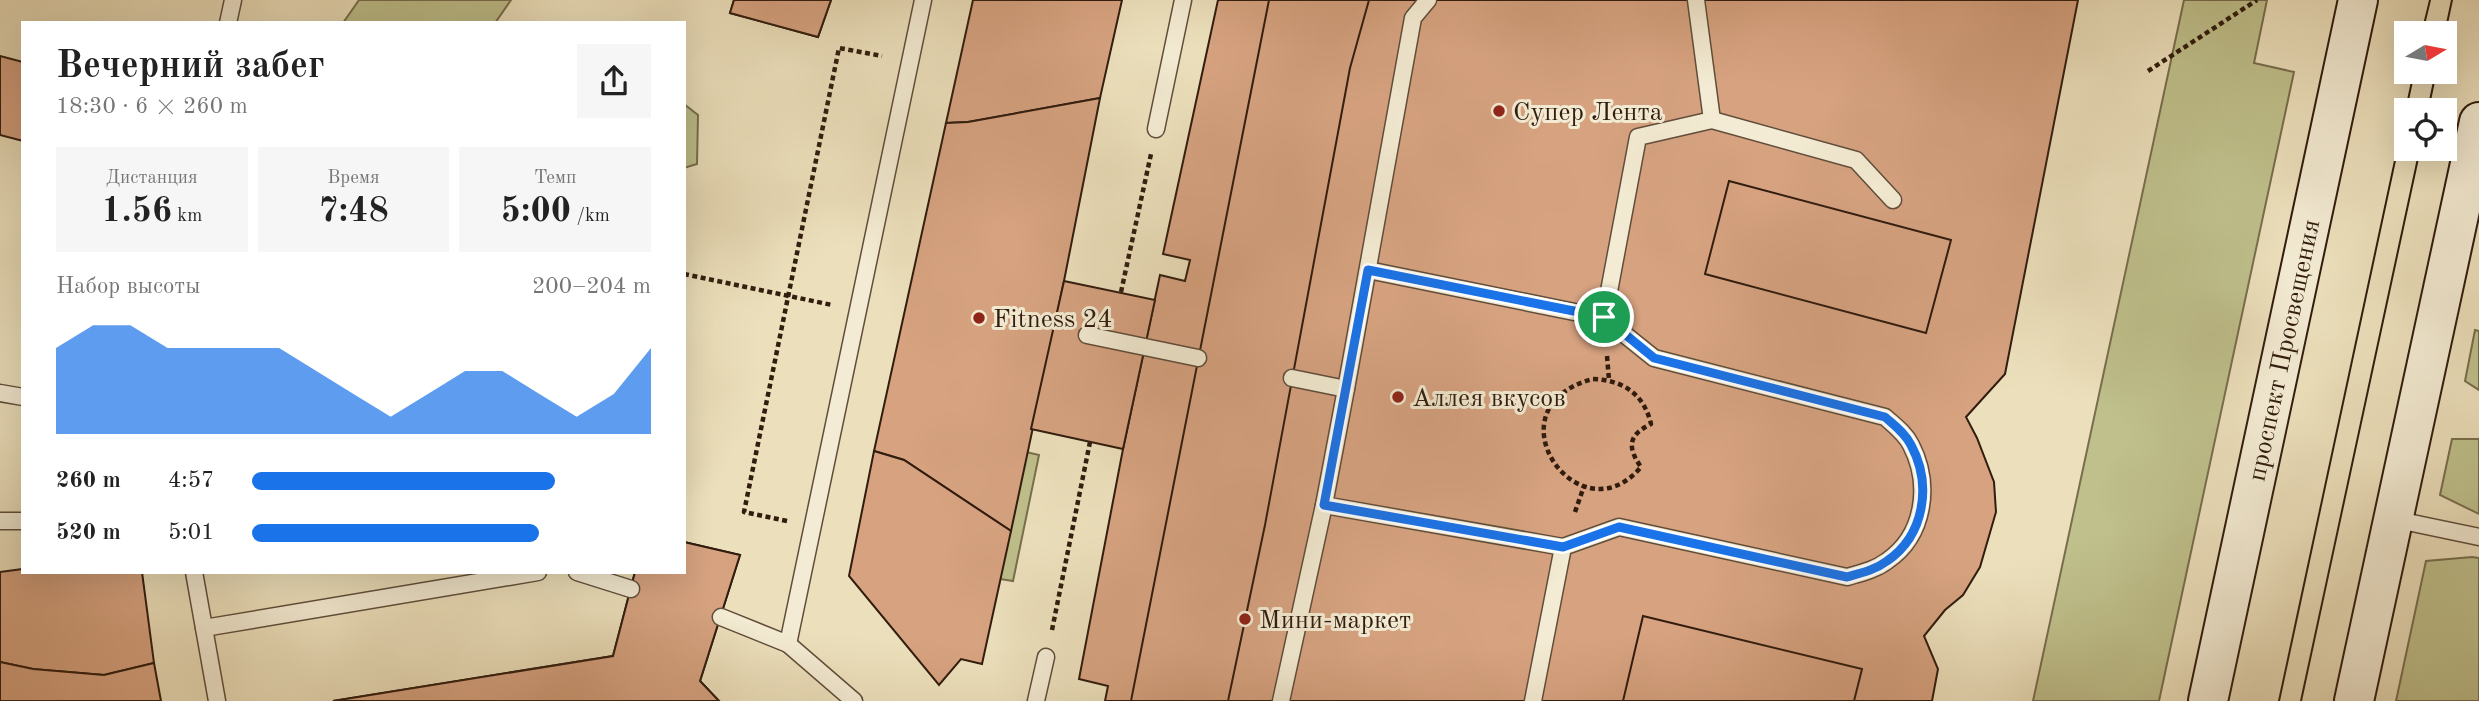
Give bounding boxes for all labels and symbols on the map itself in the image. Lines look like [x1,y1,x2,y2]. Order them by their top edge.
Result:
north arrow [2394,21,2457,84]
place label: Супер Лента [1513,100,1663,126]
marker: Супер Лента [1491,103,1507,119]
street label: проспект Просвещения [2244,217,2325,484]
pin [1574,287,1634,347]
place label: Fitness 24 [993,307,1113,333]
marker: Fitness 24 [971,310,987,326]
place label: Аллея вкусов [1412,386,1566,412]
marker: Аллея вкусов [1390,389,1406,405]
place label: Мини-маркет [1259,608,1411,634]
marker: Мини-маркет [1237,611,1253,627]

